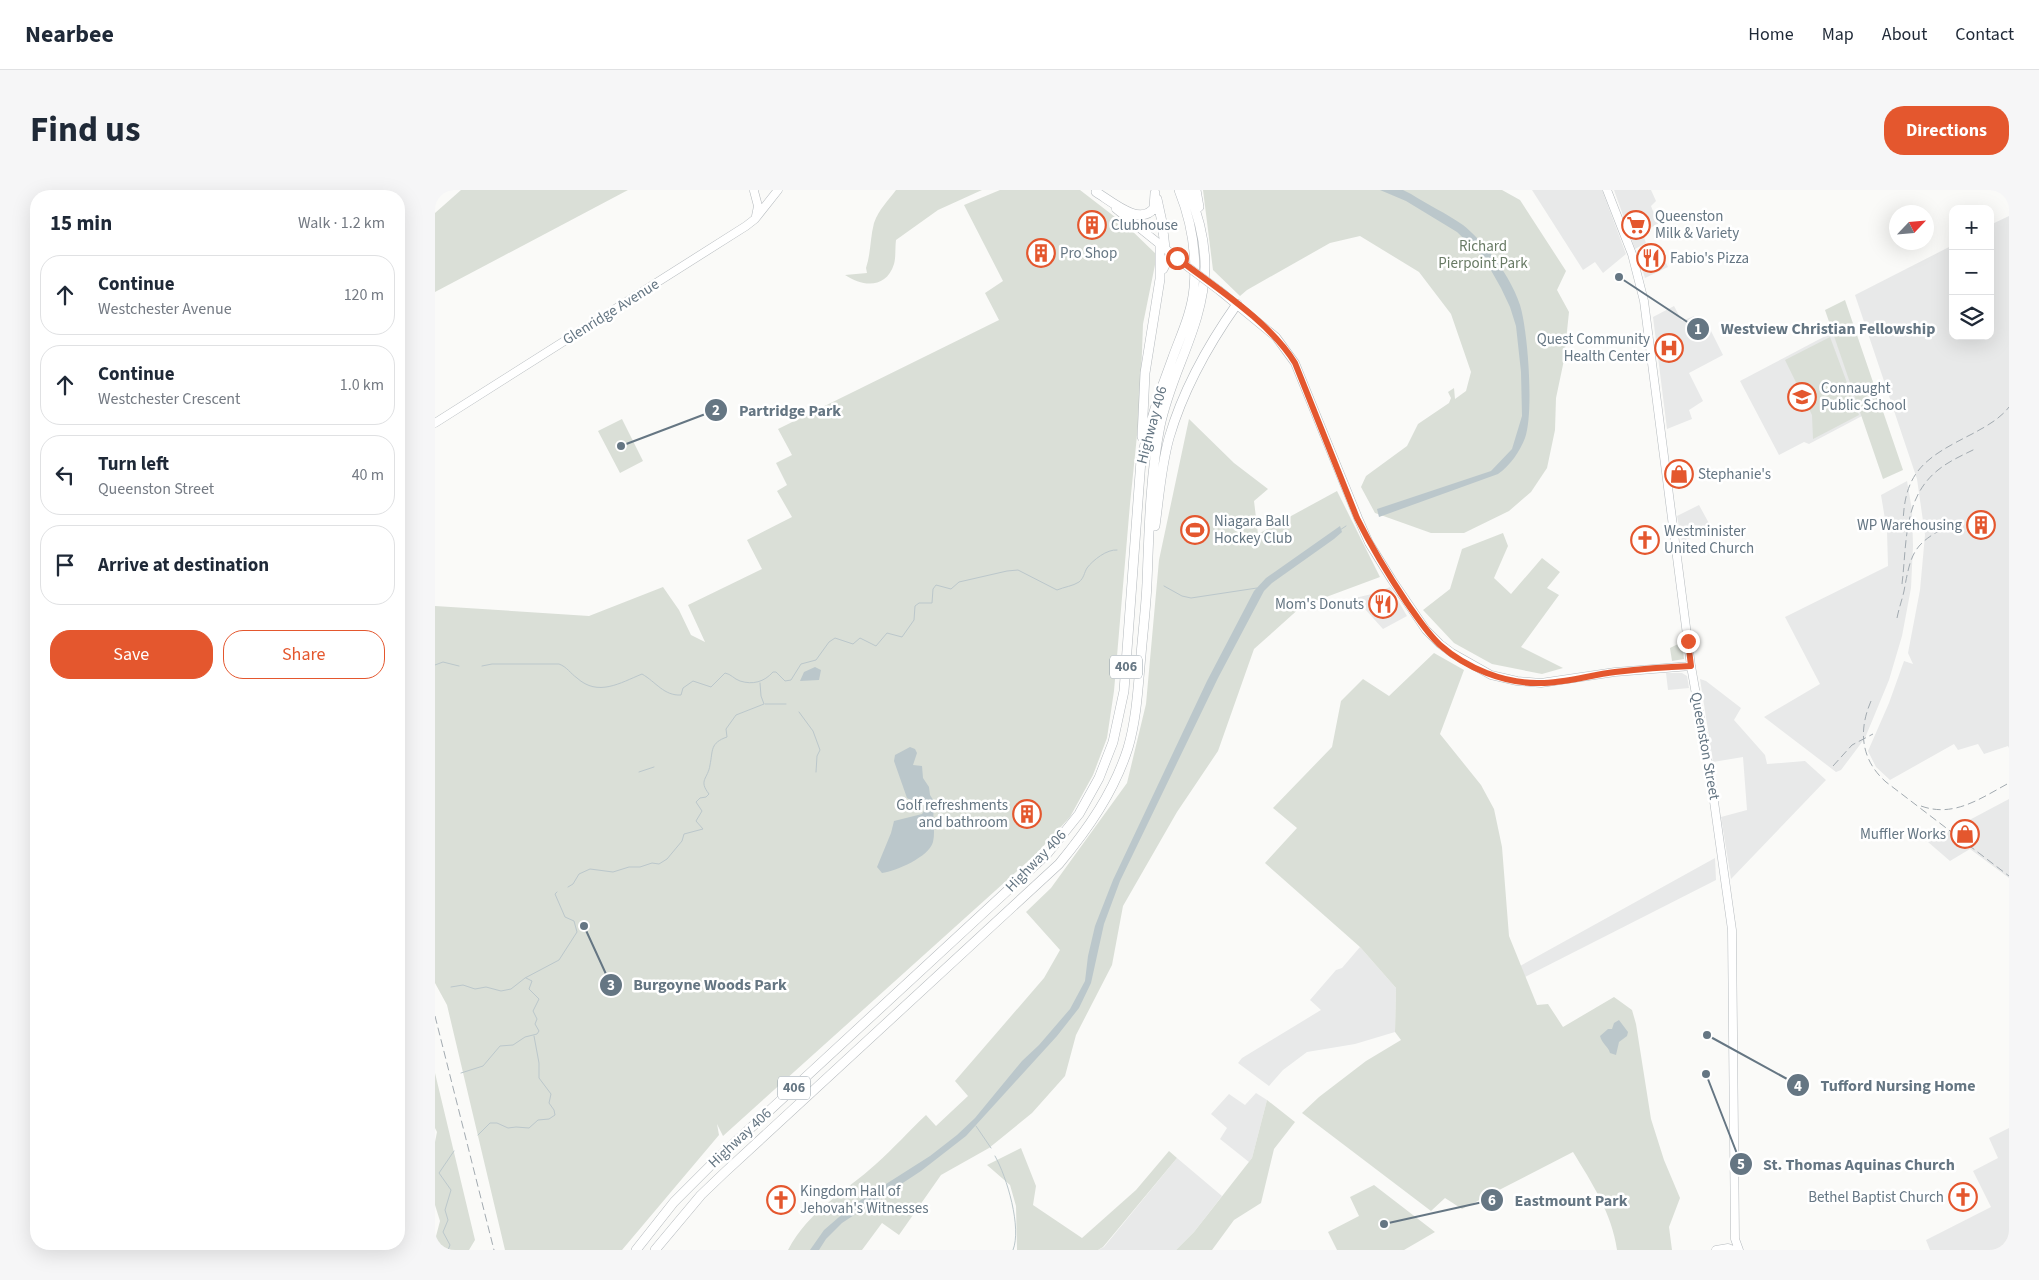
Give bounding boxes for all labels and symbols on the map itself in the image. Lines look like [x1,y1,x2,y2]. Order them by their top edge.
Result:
north arrow [1889,205,1934,250]
place label: Queenston Milk & Variety [1655,206,1739,244]
building icon: Clubhouse [1077,210,1107,240]
supermarket icon: Queenston Milk & Variety [1621,210,1651,240]
place label: Clubhouse [1111,215,1178,236]
park label: Richard Pierpoint Park [1438,236,1528,274]
building icon: Pro Shop [1026,238,1056,268]
place label: Pro Shop [1060,243,1117,264]
restaurant icon: Fabio's Pizza [1636,243,1666,273]
route start [1166,247,1189,270]
place label: Fabio's Pizza [1670,248,1749,269]
street label: Glenridge Avenue [559,274,663,350]
callout: Westview Christian Fellowship [1686,313,1945,344]
text: Westview Christian Fellowship [1721,318,1935,340]
text: 1 [1694,319,1702,340]
place label: Quest Community Health Center [1537,329,1651,367]
hospital icon: Quest Community Health Center [1654,333,1684,363]
place label: Connaught Public School [1821,378,1907,416]
school or university icon: Connaught Public School [1787,382,1817,412]
street label: Highway 406 [1132,384,1172,466]
callout: Partridge Park [704,395,851,426]
text: 2 [712,400,720,421]
text: Partridge Park [739,400,841,422]
shop icon: Stephanie's [1664,459,1694,489]
place label: Stephanie's [1698,464,1771,485]
building icon: WP Warehousing [1966,510,1996,540]
place label: Niagara Ball Hockey Club [1214,511,1292,549]
sports icon: Niagara Ball Hockey Club [1180,515,1210,545]
place label: WP Warehousing [1857,515,1962,536]
place label: Westminister United Church [1664,521,1754,559]
church icon: Westminister United Church [1630,525,1660,555]
restaurant icon: Mom's Donuts [1368,589,1398,619]
place label: Mom's Donuts [1275,594,1364,615]
route end [1677,630,1700,653]
road number: 406 [1110,656,1142,678]
street label: Queenston Street [1685,691,1725,801]
place label: Golf refreshments and bathroom [896,795,1008,833]
building icon: Golf refreshments and bathroom [1012,799,1042,829]
shop icon: Muffler Works [1950,819,1980,849]
place label: Muffler Works [1860,824,1946,845]
street label: Highway 406 [1001,825,1071,897]
callout: Burgoyne Woods Park [598,969,797,1000]
text: Burgoyne Woods Park [633,974,787,996]
text: 3 [607,975,615,996]
callout: Tufford Nursing Home [1785,1070,1986,1101]
text: Tufford Nursing Home [1820,1075,1976,1097]
road number: 406 [778,1076,810,1100]
text: 4 [1794,1076,1802,1097]
street label: Highway 406 [704,1103,776,1173]
callout: St. Thomas Aquinas Church [1728,1148,1965,1179]
text: 5 [1737,1154,1745,1175]
text: St. Thomas Aquinas Church [1763,1154,1955,1176]
place label: Kingdom Hall of Jehovah's Witnesses [800,1181,929,1219]
church icon: Bethel Baptist Church [1948,1182,1978,1212]
church icon: Kingdom Hall of Jehovah's Witnesses [766,1185,796,1215]
callout: Eastmount Park [1479,1185,1637,1216]
place label: Bethel Baptist Church [1808,1187,1944,1208]
text: 6 [1488,1190,1496,1211]
text: Eastmount Park [1515,1190,1628,1212]

